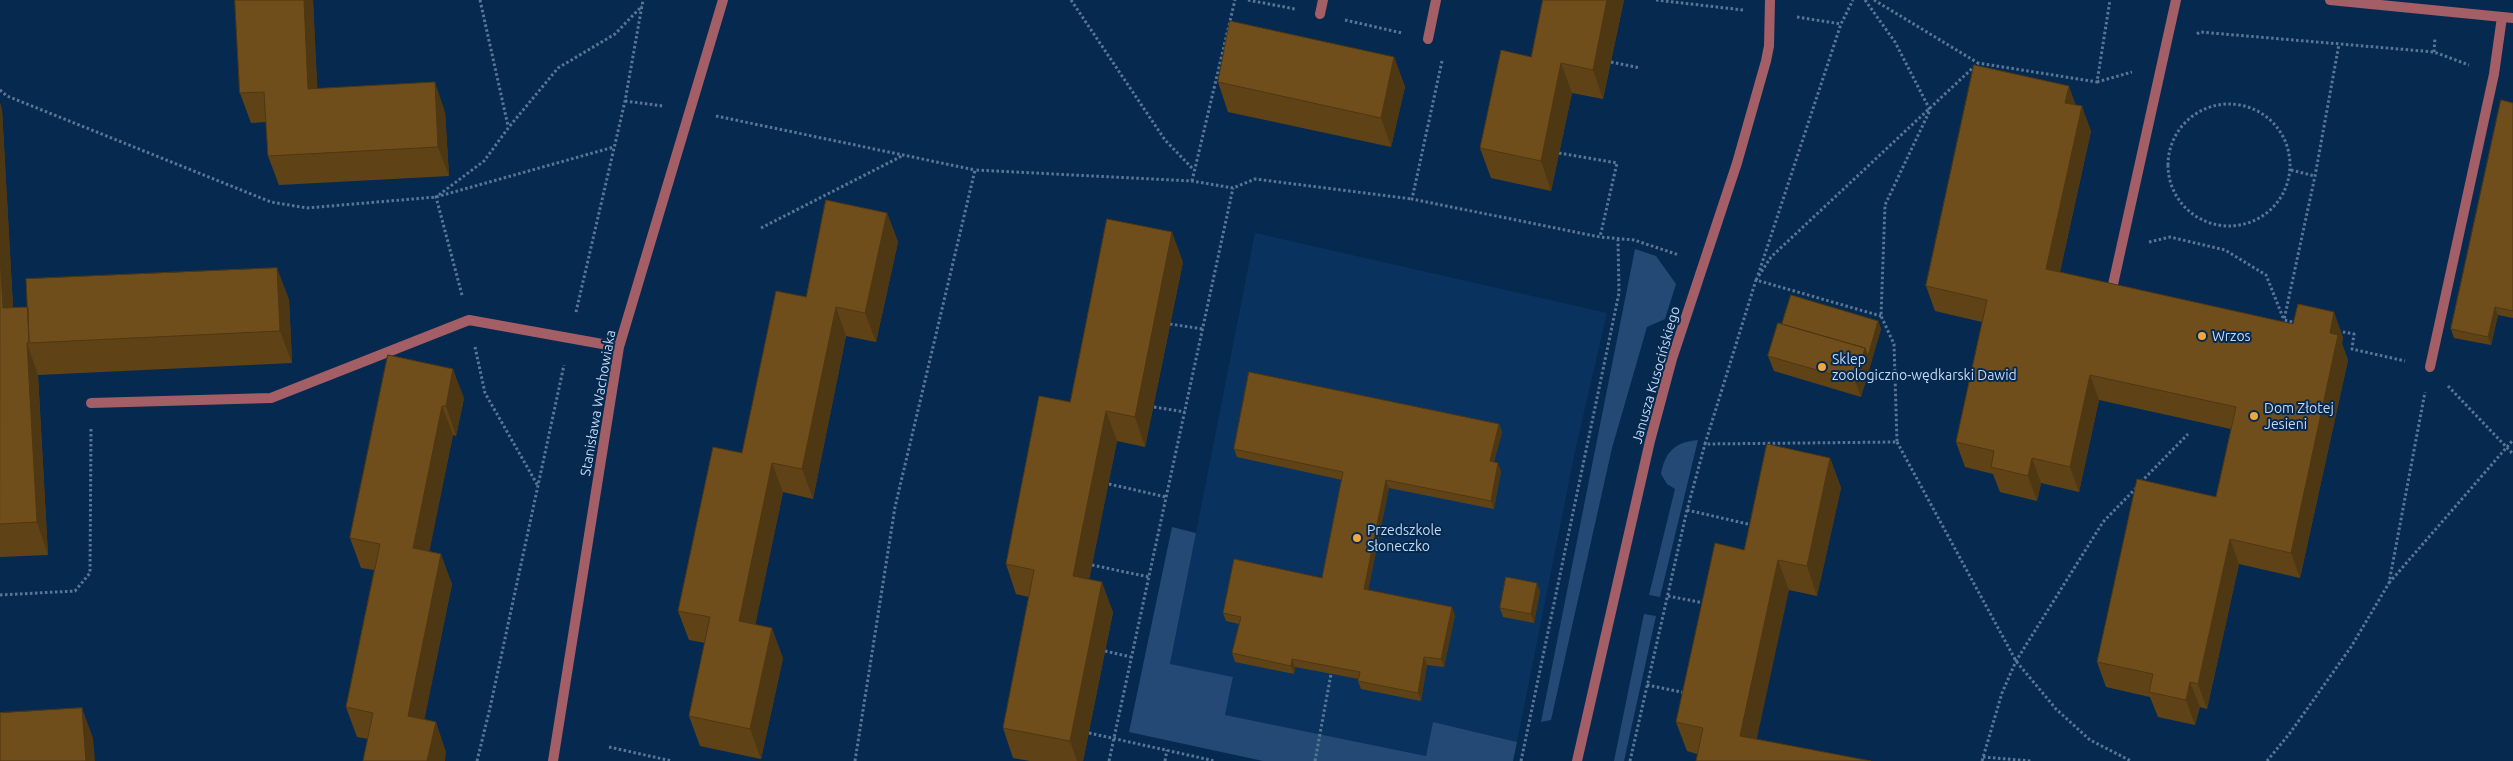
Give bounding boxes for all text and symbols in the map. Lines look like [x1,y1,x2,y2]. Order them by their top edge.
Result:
street label: Janusza Kusocińskiego [1628,304,1684,446]
place label: Wrzos [2212,328,2251,344]
street label: Stanisława Wachowiaka [577,329,619,477]
marker: Wrzos [2196,330,2208,342]
place label: Sklep zoologiczno-wędkarski Dawid [1832,351,2017,384]
marker: Sklep zoologiczno-wędkarski Dawid [1816,361,1828,373]
place label: Dom Złotej Jesieni [2264,400,2334,432]
marker: Dom Złotej Jesieni [2248,410,2260,422]
place label: Przedszkole Słoneczko [1367,522,1442,554]
marker: Przedszkole Słoneczko [1351,532,1363,544]

